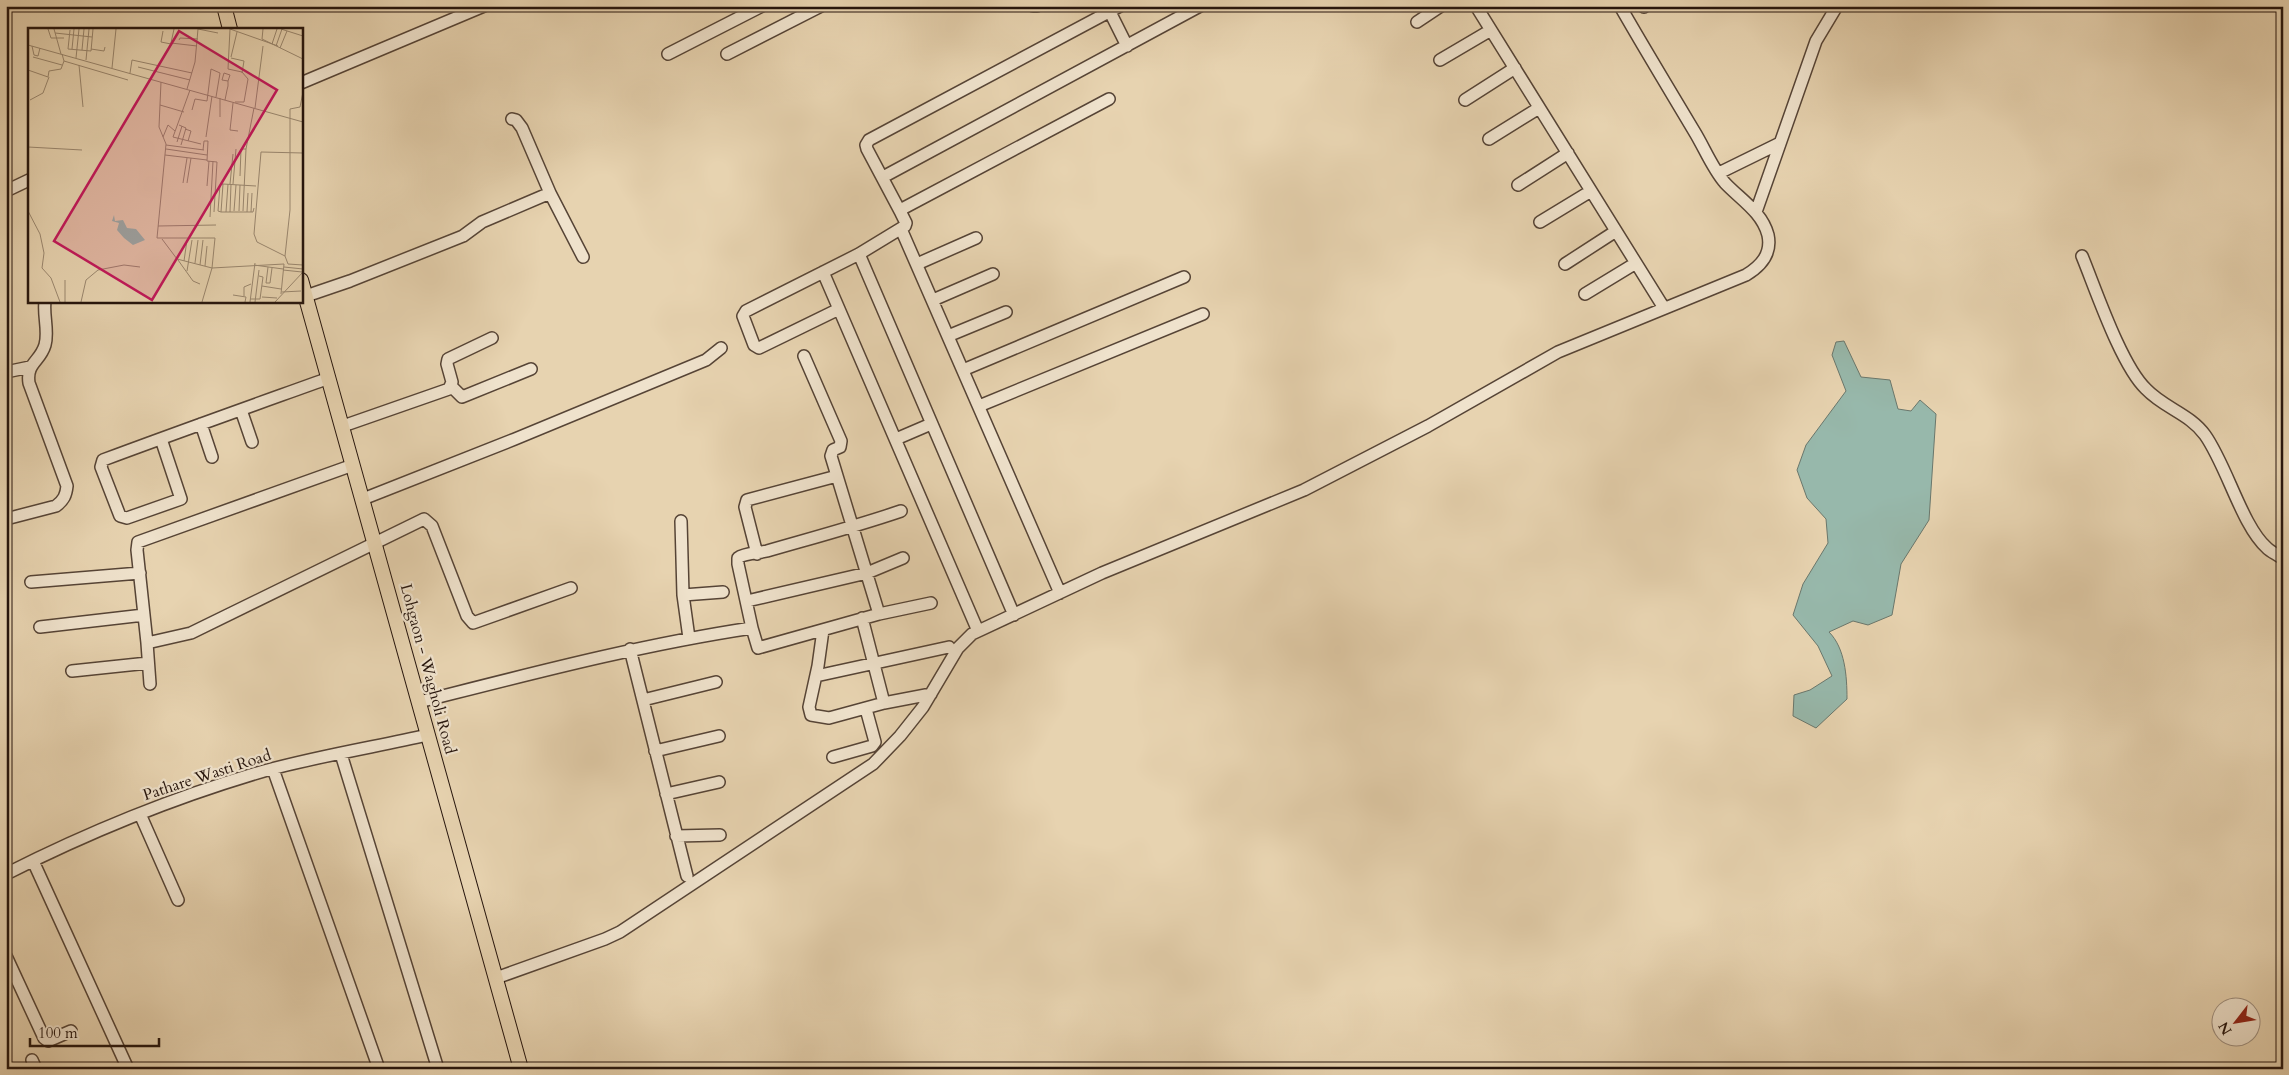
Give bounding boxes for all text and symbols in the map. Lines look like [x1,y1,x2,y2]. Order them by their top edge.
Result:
inset map [28,28,302,302]
street label: Lohgaon - Wagholi Road [395,581,461,757]
street label: Pathare Wasti Road [140,744,274,806]
north arrow [2212,998,2262,1048]
scale bar [30,1015,159,1047]
text: N [2214,1018,2237,1039]
text: 100 m [38,1023,78,1043]

